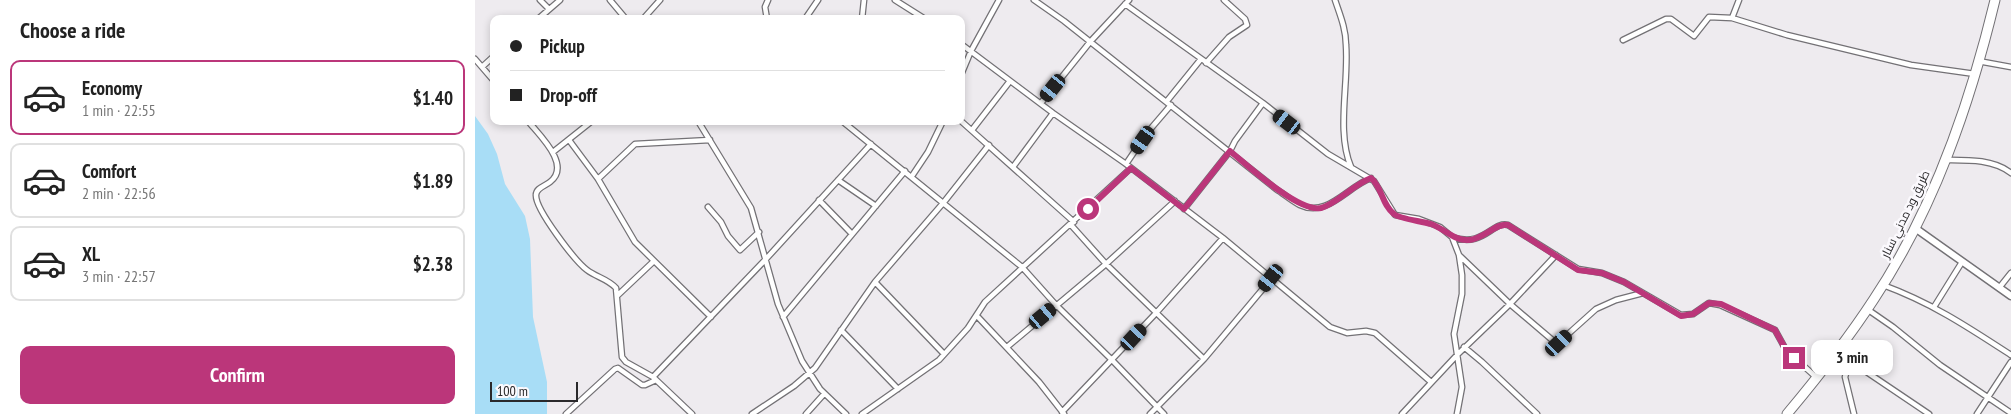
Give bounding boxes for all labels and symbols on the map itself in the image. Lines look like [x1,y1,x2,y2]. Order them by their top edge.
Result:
car [1037,72,1068,104]
car [1270,107,1303,137]
car [1128,123,1157,157]
street label: طريق ود مدني سنار [1877,168,1935,262]
route start [1077,198,1099,220]
car [1255,262,1286,294]
car [1026,301,1059,331]
car [1118,321,1149,353]
car [1542,327,1575,359]
callout: 3 min [1811,340,1894,376]
route end [1783,347,1805,369]
scale bar [490,379,577,402]

